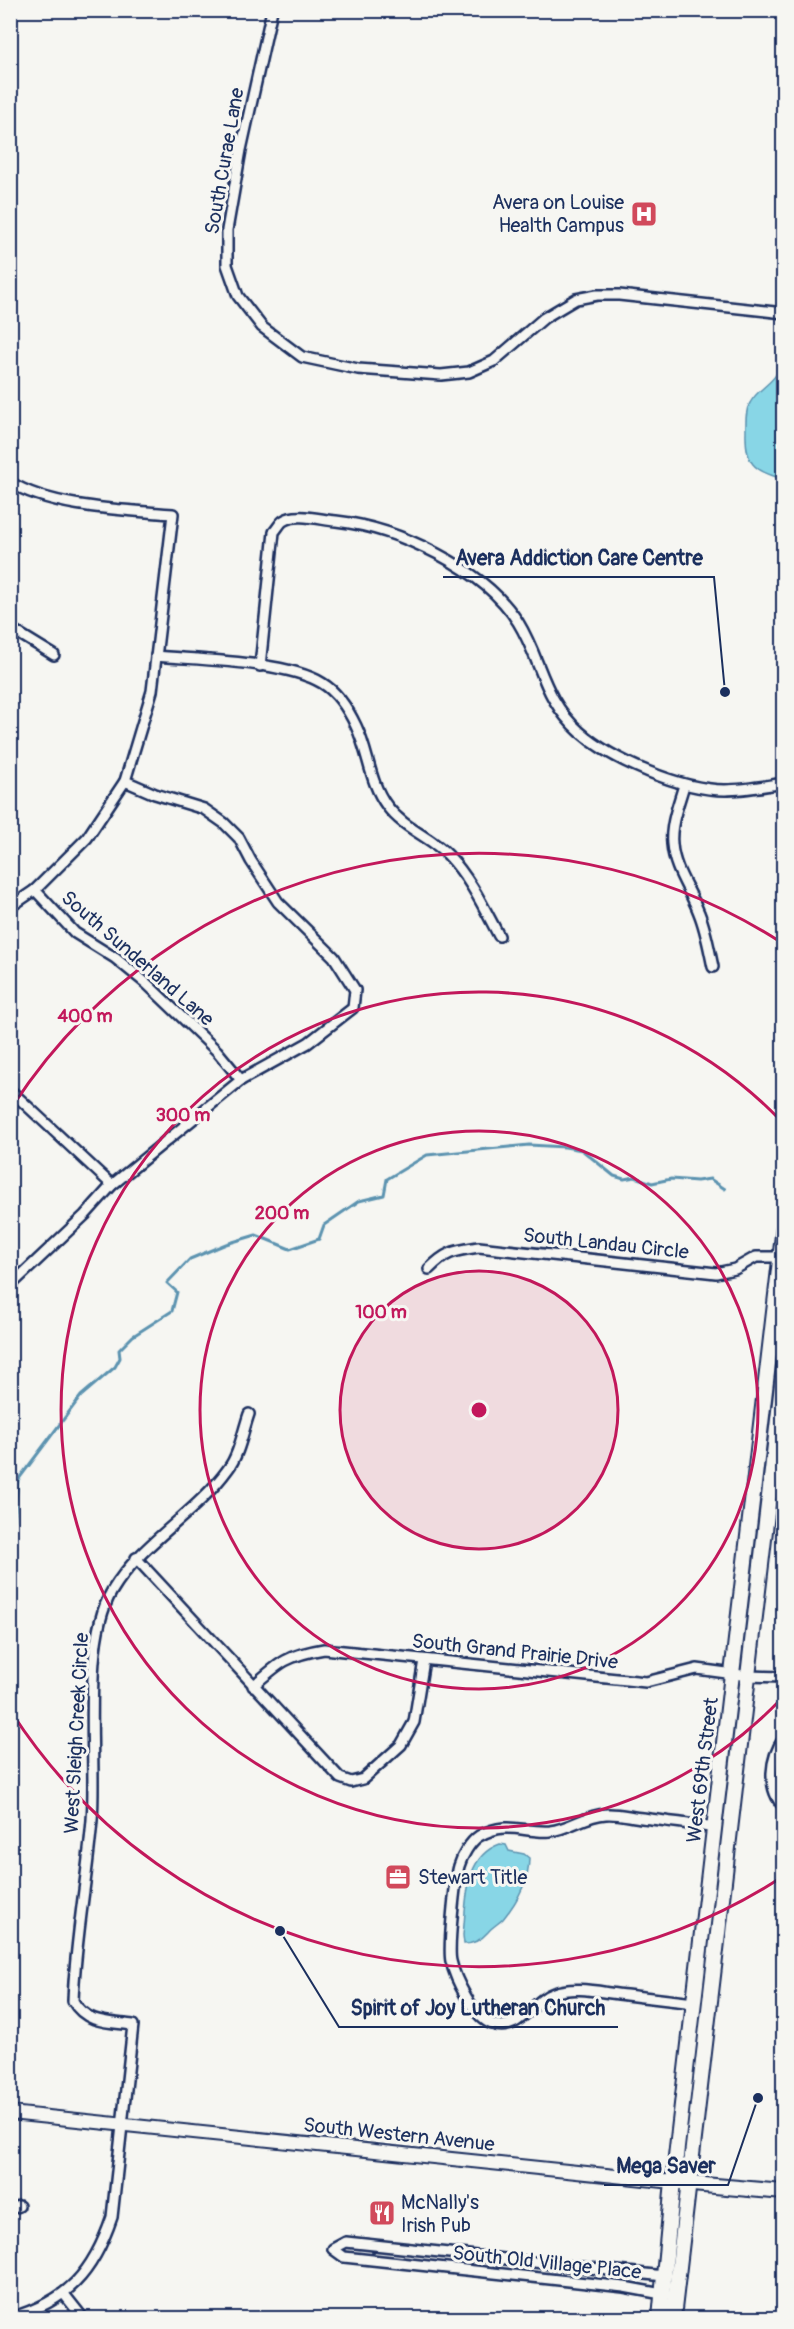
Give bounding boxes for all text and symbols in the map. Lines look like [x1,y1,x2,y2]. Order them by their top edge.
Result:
street label: South Curae Lane [199,86,250,236]
place label: Avera on Louise Health Campus [492,190,624,238]
hospital icon: Avera on Louise Health Campus [629,199,659,229]
callout: Avera Addiction Care Centre [443,538,714,577]
text: Avera Addiction Care Centre [455,545,703,572]
street label: South Sunderland Lane [56,885,219,1032]
text: 400 m [58,1005,112,1028]
text: 300 m [156,1104,210,1127]
text: 200 m [255,1202,309,1225]
street label: South Landau Circle [522,1222,690,1265]
text: 100 m [355,1301,407,1324]
centre of rings [469,1400,489,1420]
street label: South Grand Prairie Drive [411,1628,619,1675]
street label: West Sleigh Creek Circle [59,1632,94,1834]
street label: West 69th Street [681,1695,724,1844]
office icon: Stewart Title [383,1862,413,1892]
place label: Stewart Title [418,1865,527,1890]
callout: Spirit of Joy Lutheran Church [339,1988,618,2027]
text: Spirit of Joy Lutheran Church [351,1995,606,2022]
street label: South Western Avenue [302,2112,496,2157]
callout: Mega Saver [604,2146,728,2185]
text: Mega Saver [616,2153,716,2180]
place label: McNally's Irish Pub [401,2190,479,2238]
restaurant icon: McNally's Irish Pub [367,2198,397,2228]
street label: South Old Village Place [451,2240,643,2285]

